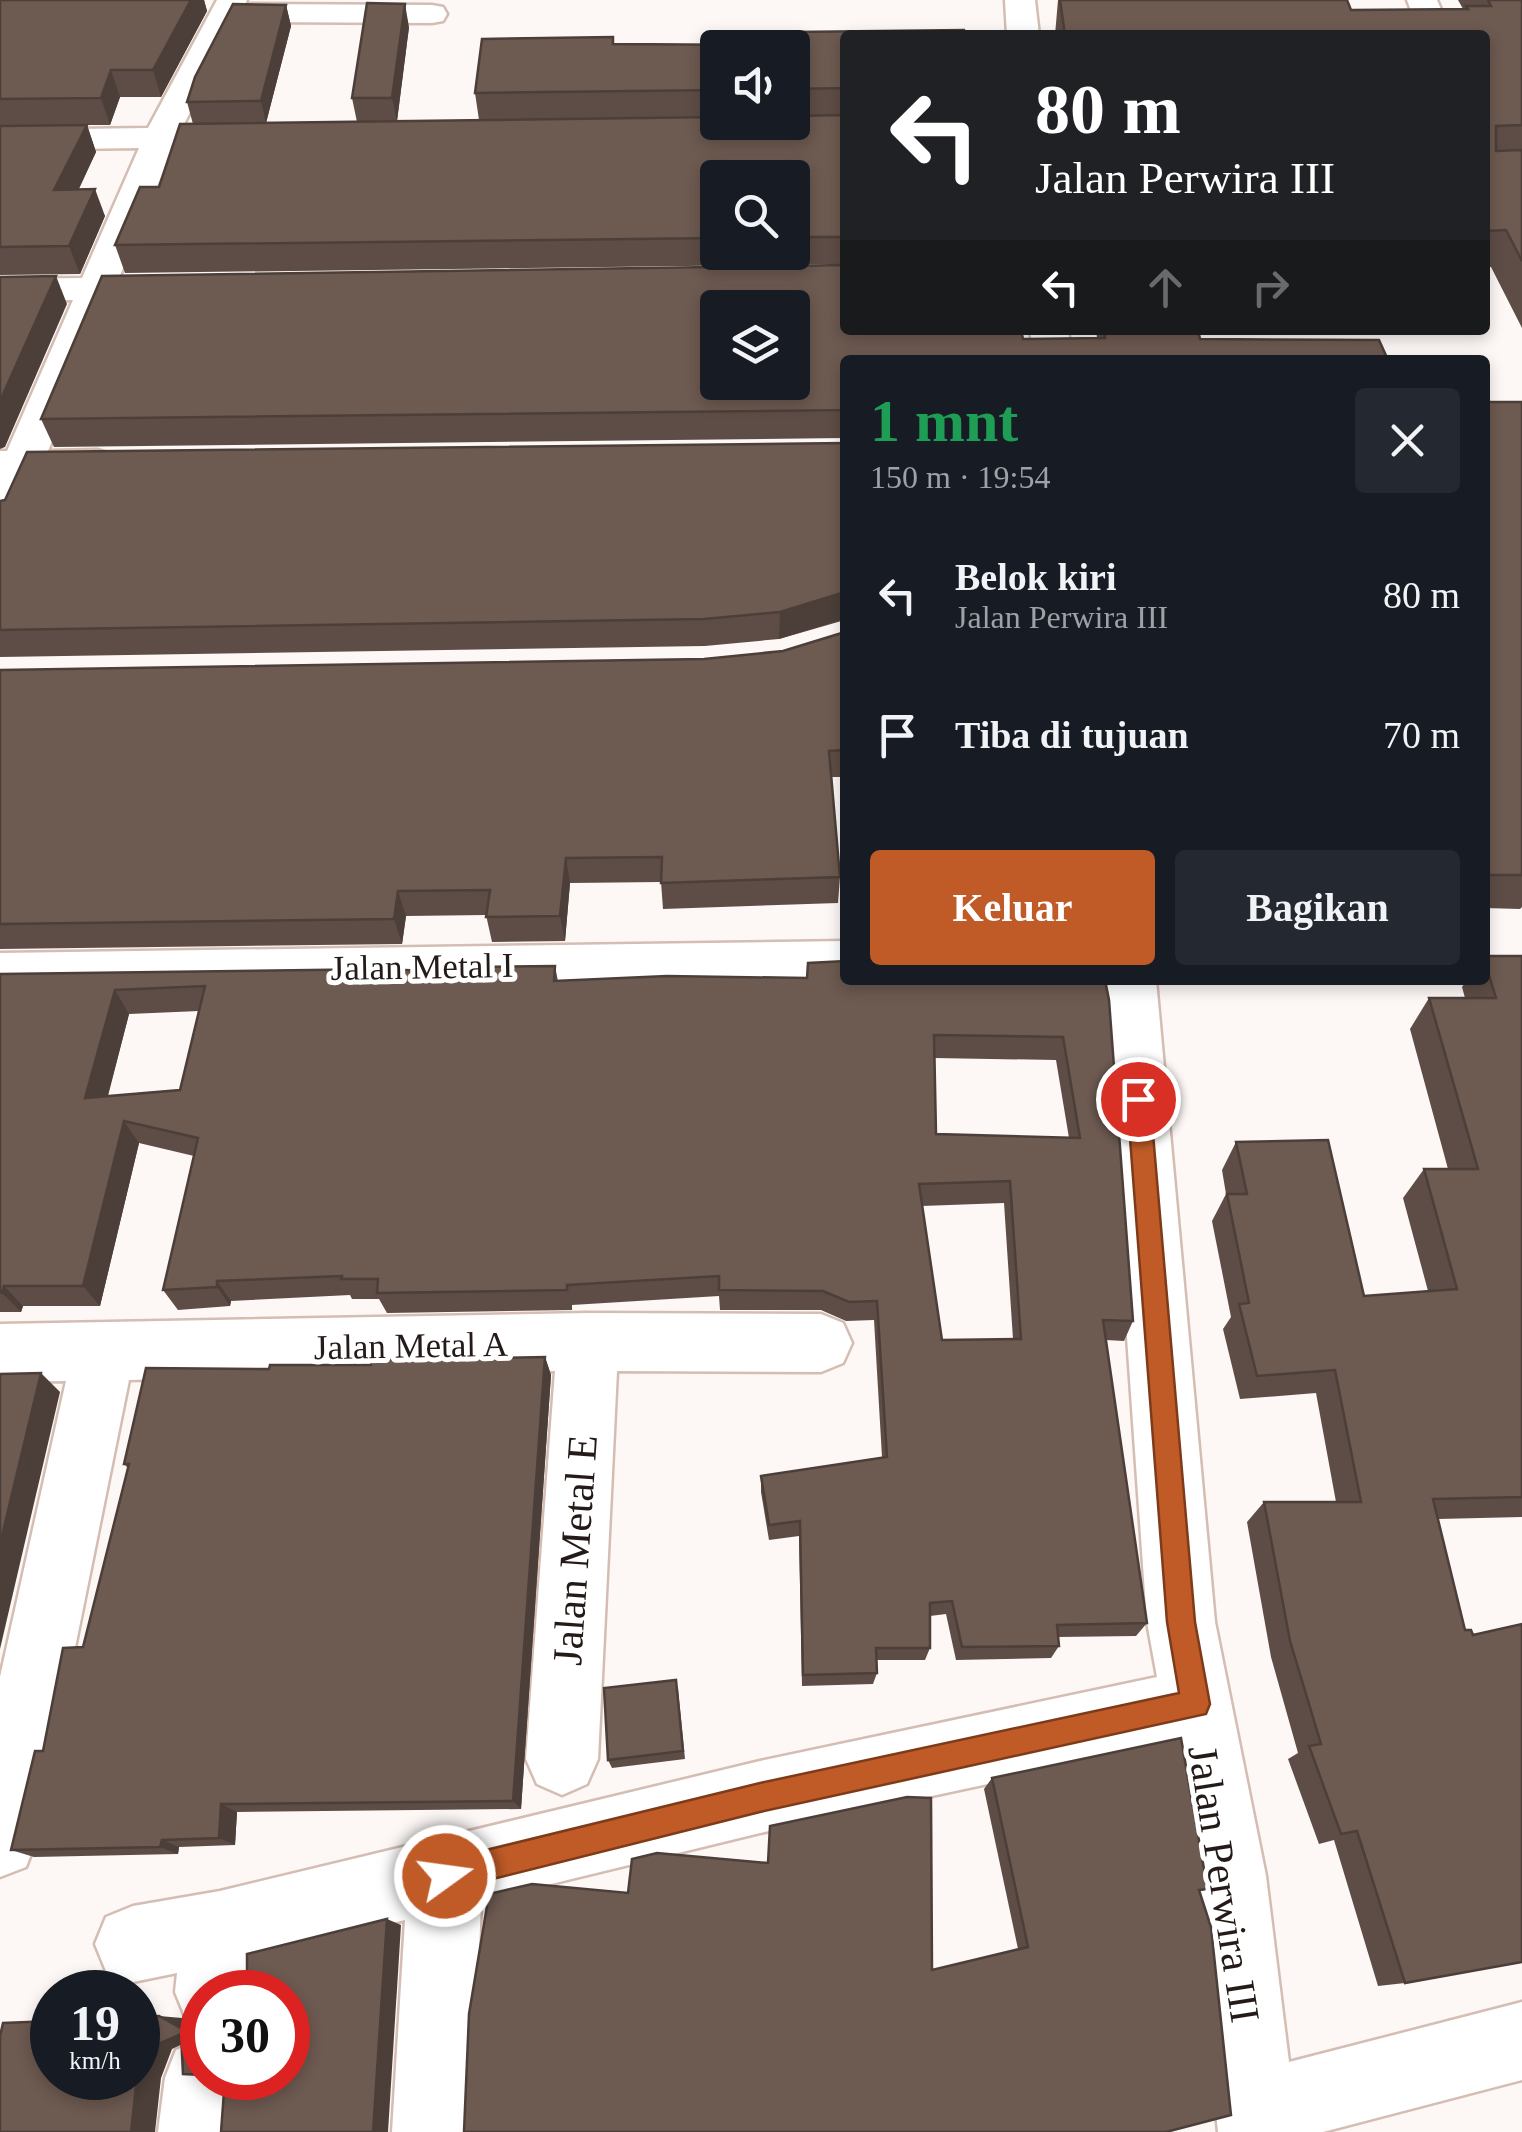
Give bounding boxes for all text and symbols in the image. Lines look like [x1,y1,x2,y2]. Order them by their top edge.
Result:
map controls [700,30,810,400]
button: sound [700,30,810,140]
icon: left [870,70,1000,200]
text: 80 m [1035,71,1181,148]
text: Jalan Perwira III [1035,153,1335,203]
button: search [700,160,810,270]
icon: left [1033,260,1088,315]
icon: ahead [1138,260,1193,315]
icon: right [1243,260,1298,315]
button: layers [700,290,810,400]
text: 1 mnt [870,388,1018,454]
button: close [1355,388,1460,493]
text: 150 m · 19:54 [870,459,1050,495]
text: Belok kiri [955,556,1117,598]
icon: left [870,568,925,623]
text: 80 m [1383,574,1460,616]
text: Jalan Perwira III [955,599,1168,635]
icon: arrive [870,708,925,763]
text: Tiba di tujuan [955,714,1189,756]
text: 70 m [1383,714,1460,756]
button: Keluar [870,850,1155,965]
button: Bagikan [1175,850,1460,965]
street label: Jalan Metal I [330,946,514,988]
pin [1096,1057,1181,1142]
icon: arrive [1111,1072,1166,1127]
street label: Jalan Metal A [313,1325,509,1367]
street label: Jalan Metal E [544,1433,606,1667]
street label: Jalan Perwira III [1179,1742,1269,2026]
position arrow [393,1824,497,1928]
speed limit sign: 30 [180,1970,310,2100]
text: 19 [70,1995,120,2051]
text: km/h [69,2047,121,2074]

